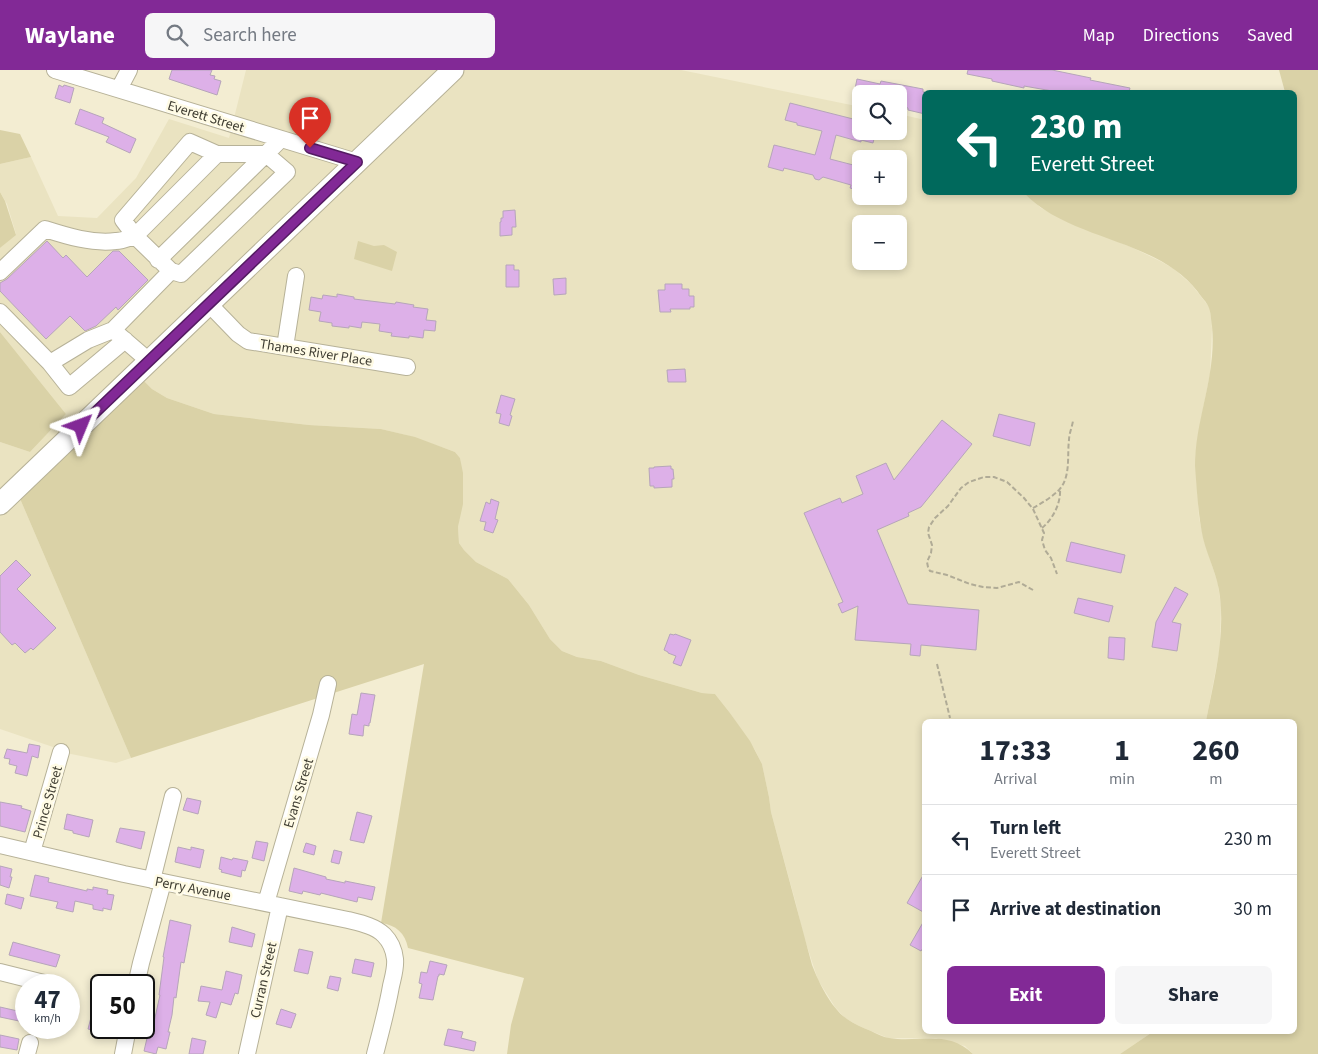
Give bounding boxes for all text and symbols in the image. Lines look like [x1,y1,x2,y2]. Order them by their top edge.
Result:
search box [145,13,495,58]
text: Waylane [25,18,115,53]
icon: search [163,21,191,49]
text: Search here [203,22,297,49]
text: Map [1083,23,1115,48]
text: Directions [1143,23,1219,48]
text: Saved [1247,23,1293,48]
map controls [852,85,907,270]
button: search [852,85,907,140]
street label: Everett Street [165,96,247,138]
pin [289,97,331,148]
text: 230 m [1030,102,1122,152]
icon: arrive [296,104,324,132]
icon: left [947,110,1012,175]
text: Everett Street [1030,148,1155,180]
button: + [852,150,907,205]
button: − [852,215,907,270]
street label: Thames River Place [258,334,373,372]
position arrow [54,399,106,451]
text: 17:33 [979,729,1052,772]
text: 1 [1114,729,1130,772]
text: 260 [1192,729,1240,772]
street label: Evans Street [279,756,319,831]
street label: Prince Street [28,763,68,841]
text: Arrival [994,768,1037,790]
text: min [1109,768,1135,790]
text: m [1209,768,1223,790]
text: Turn left [990,815,1061,842]
icon: left [947,826,975,854]
text: 230 m [1224,826,1272,853]
text: Everett Street [990,842,1081,864]
street label: Perry Avenue [153,872,233,906]
icon: arrive [947,896,975,924]
text: Arrive at destination [990,896,1161,923]
text: 30 m [1234,896,1272,923]
street label: Curran Street [246,940,282,1020]
button: Exit [947,966,1105,1024]
button: Share [1115,966,1272,1024]
speed limit sign: 50 [90,974,155,1039]
text: 47 [34,982,61,1018]
text: km/h [34,1010,61,1027]

